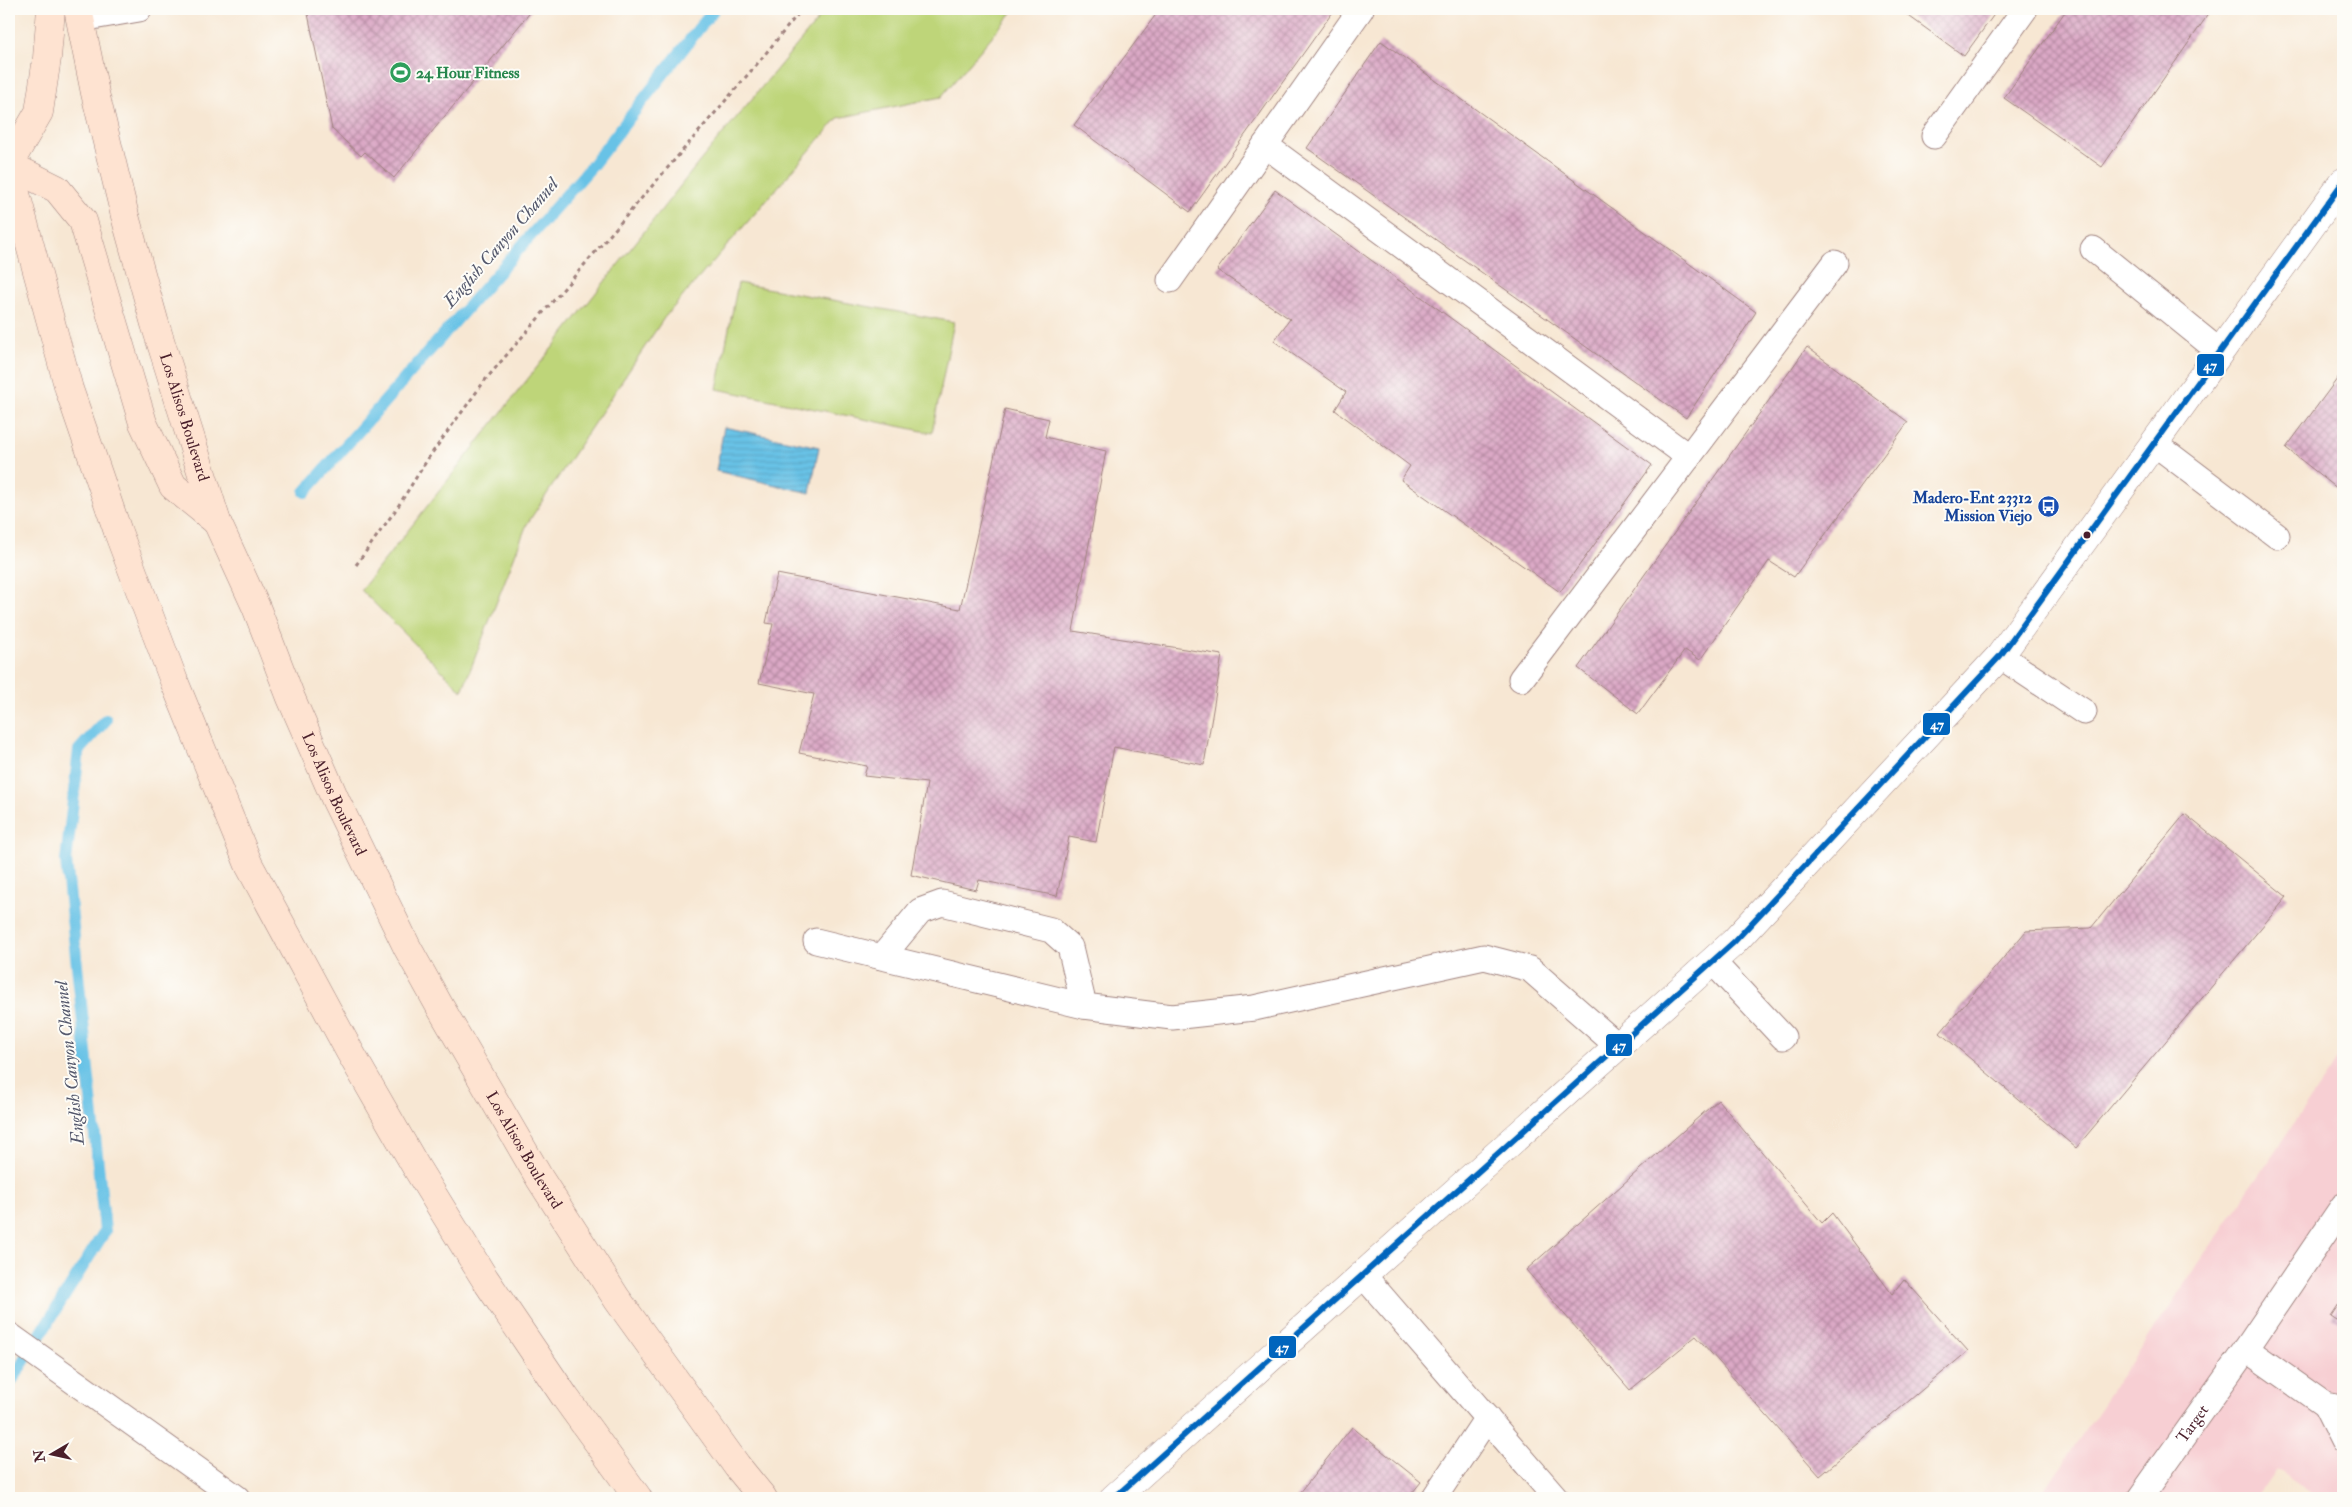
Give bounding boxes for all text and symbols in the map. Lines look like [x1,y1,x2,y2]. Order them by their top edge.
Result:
sports icon: 24 Hour Fitness [388,61,412,85]
place label: 24 Hour Fitness [416,63,520,83]
water label: English Canyon Channel [438,172,565,313]
street label: Los Alisos Boulevard [155,351,214,484]
line badge: 47 [2196,353,2225,377]
text: 47 [2202,357,2217,374]
place label: Madero-Ent 23312 Mission Viejo [1912,488,2032,526]
bus stop icon: Madero-Ent 23312 Mission Viejo [2036,495,2060,519]
unlabelled marker [2082,530,2092,540]
line badge: 47 [1922,712,1951,736]
text: 47 [1929,716,1944,733]
street label: Los Alisos Boulevard [297,729,371,859]
water label: English Canyon Channel [50,978,90,1147]
line badge: 47 [1605,1033,1633,1057]
text: 47 [1611,1037,1626,1054]
street label: Los Alisos Boulevard [481,1088,567,1213]
line badge: 47 [1268,1335,1297,1359]
text: 47 [1274,1339,1289,1356]
street label: Target [2172,1401,2213,1447]
north arrow [28,1430,78,1480]
text: N [30,1448,49,1464]

